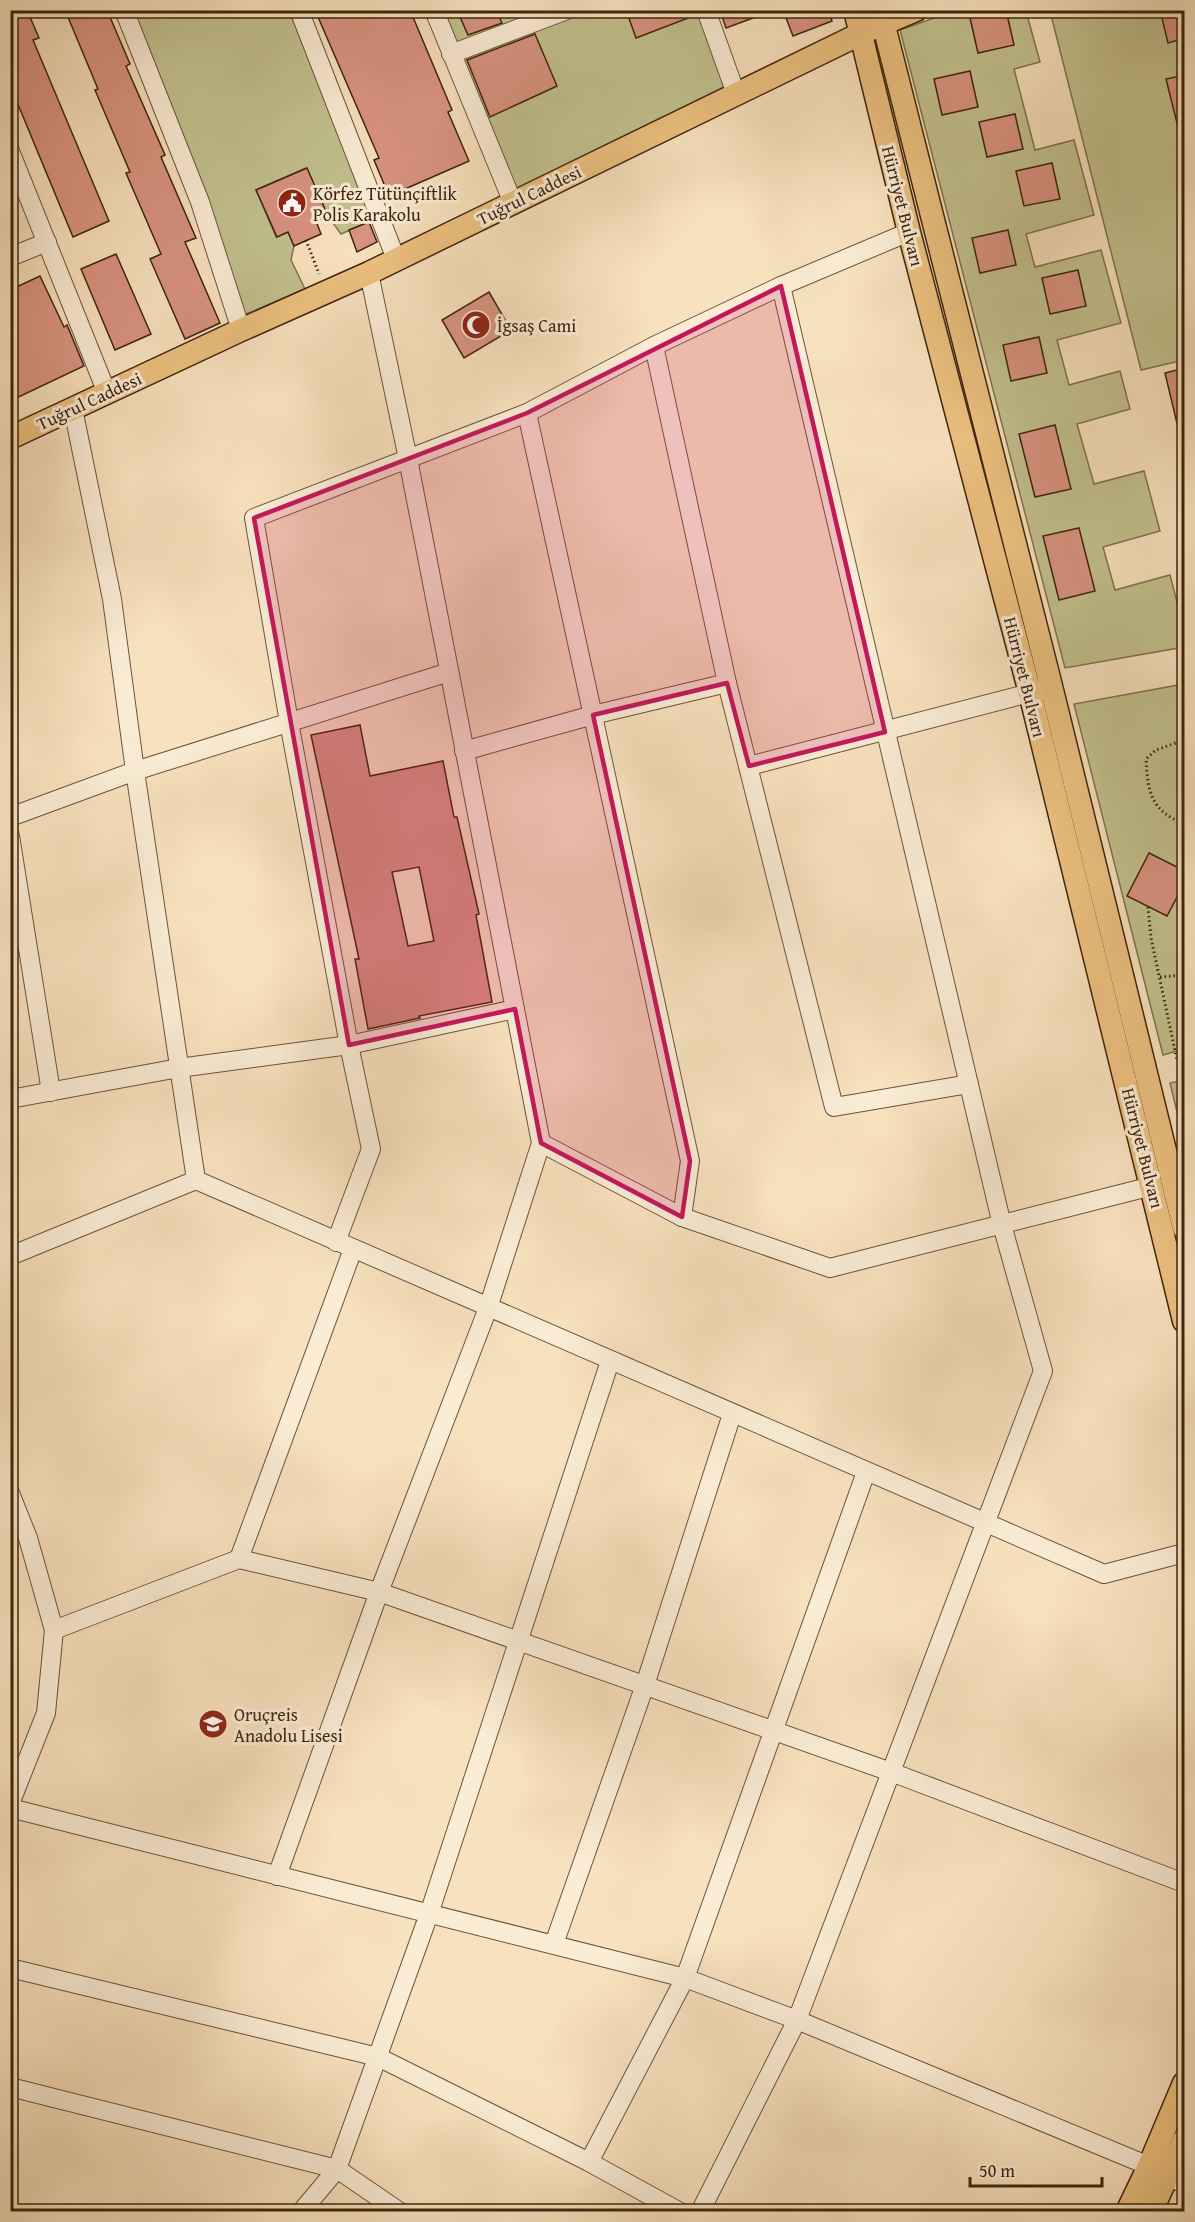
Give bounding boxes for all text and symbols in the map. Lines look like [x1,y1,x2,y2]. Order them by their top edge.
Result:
street label: Hürriyet Bulvarı [875,143,931,269]
street label: Tuğrul Caddesi [472,158,586,232]
place label: Körfez Tütünçiftlik Polis Karakolu [313,180,458,228]
public building icon: Körfez Tütünçiftlik Polis Karakolu [276,187,308,219]
mosque icon: İgsaş Cami [460,309,492,341]
place label: İgsaş Cami [497,312,576,339]
street label: Tuğrul Caddesi [32,365,146,437]
street label: Hürriyet Bulvarı [997,614,1053,740]
street label: Hürriyet Bulvarı [1115,1085,1171,1211]
place label: Oruçreis Anadolu Lisesi [234,1701,343,1749]
school or university icon: Oruçreis Anadolu Lisesi [197,1708,229,1740]
scale bar [970,2150,1102,2188]
text: 50 m [979,2157,1015,2184]

